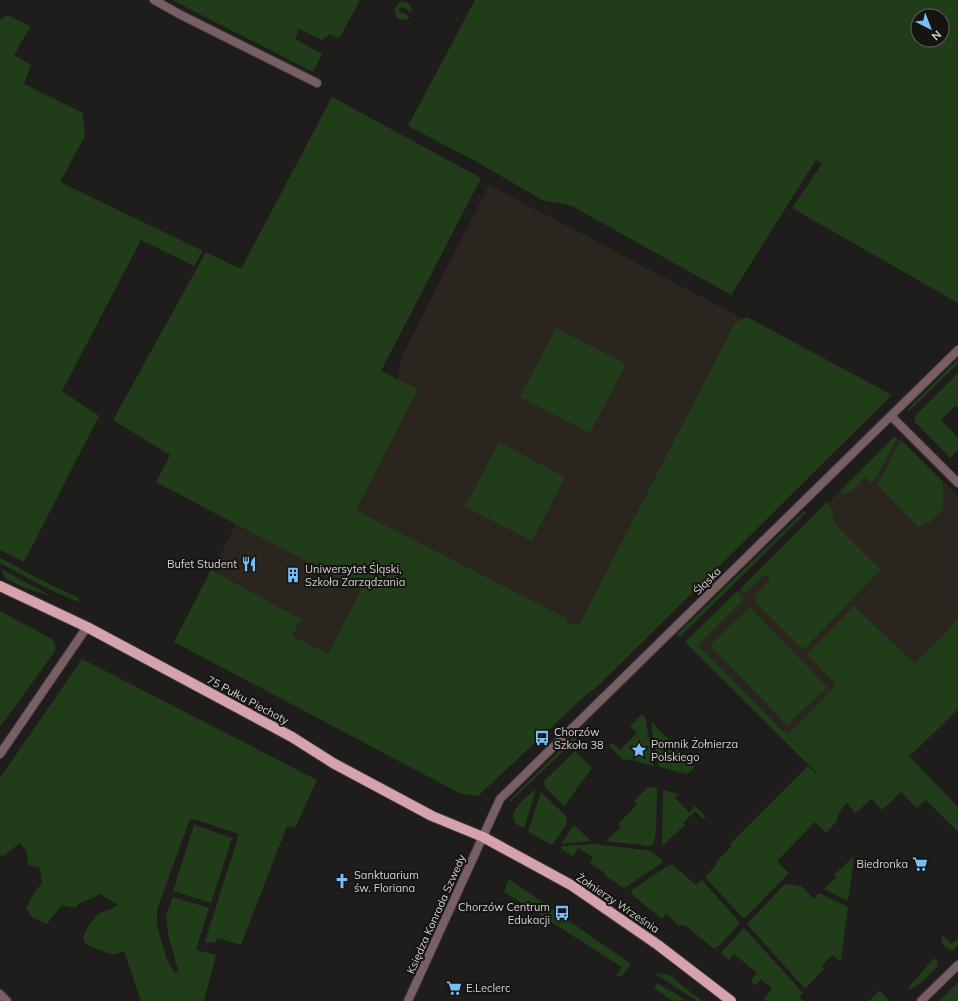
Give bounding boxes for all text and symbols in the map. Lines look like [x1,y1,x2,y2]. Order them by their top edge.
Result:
north arrow [910,8,950,48]
text: N [929,27,944,43]
restaurant icon: Bufet Student [240,555,258,573]
place label: Bufet Student [167,557,237,571]
place label: Uniwersytet Śląski, Szkoła Zarządzania [305,562,405,589]
street label: Śląska [690,564,724,598]
building icon: Uniwersytet Śląski, Szkoła Zarządzania [284,566,302,584]
street label: 75 Pułku Piechoty [205,673,291,728]
place label: Chorzów Szkoła 38 [554,725,604,752]
bus stop icon: Chorzów Szkoła 38 [533,729,551,747]
place label: Pomnik Żołnierza Polskiego [651,737,738,764]
place icon: Pomnik Żołnierza Polskiego [630,741,648,759]
street label: Księdza Konrada Szwedy [403,852,469,976]
supermarket icon: Biedronka [911,855,929,873]
place label: Biedronka [856,857,908,871]
place label: Sanktuarium św. Floriana [354,868,419,895]
street label: Żołnierzy Września [574,870,662,936]
church icon: Sanktuarium św. Floriana [333,872,351,890]
place label: Chorzów Centrum Edukacji [458,900,550,927]
bus stop icon: Chorzów Centrum Edukacji [553,904,571,922]
supermarket icon: E.Leclerc [445,979,463,997]
place label: E.Leclerc [466,981,511,995]

